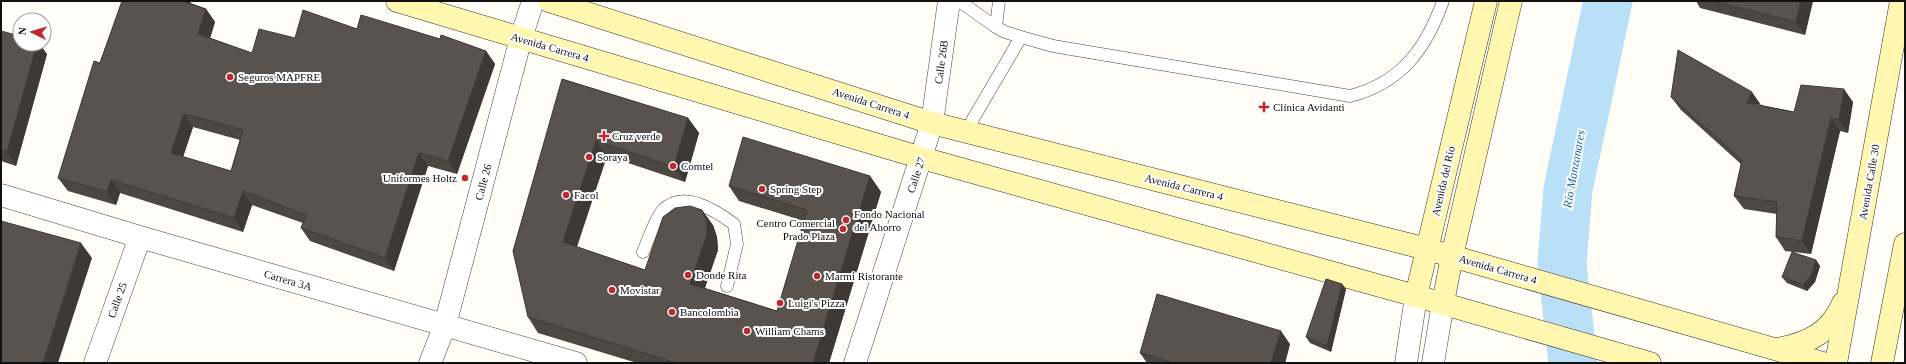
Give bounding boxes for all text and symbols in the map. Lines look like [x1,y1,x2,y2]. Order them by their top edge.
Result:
north arrow [12,12,52,52]
text: N [16,27,28,36]
street label: Avenida Carrera 4 [510,30,591,64]
street label: Calle 26B [932,39,950,85]
place label: Seguros MAPFRE [238,71,320,83]
marker: Seguros MAPFRE [225,72,235,82]
street label: Avenida Carrera 4 [831,85,912,121]
marker: Clínica Avidanti [1258,101,1270,113]
place label: Clínica Avidanti [1273,101,1345,113]
water label: Río Manzanares [1560,129,1588,210]
place label: Cruz verde [612,130,661,142]
marker: Cruz verde [599,131,609,141]
street label: Avenida Calle 30 [1856,143,1882,221]
street label: Avenida del Río [1429,144,1457,217]
place label: Soraya [597,151,628,163]
marker: Soraya [584,152,594,162]
street label: Calle 27 [905,155,928,194]
place label: Comtel [681,160,713,172]
marker: Comtel [668,161,678,171]
street label: Calle 26 [472,162,494,201]
street label: Avenida Carrera 4 [1144,171,1225,203]
place label: Uniformes Holtz [383,172,457,184]
marker: Uniformes Holtz [460,173,470,183]
place label: Spring Step [770,183,822,195]
marker: Spring Step [757,184,767,194]
place label: Facol [574,189,598,201]
marker: Facol [561,190,571,200]
place label: Fondo Nacional del Ahorro [854,208,925,233]
marker: Fondo Nacional del Ahorro [841,215,851,225]
place label: Centro Comercial Prado Plaza [756,217,835,242]
marker: Centro Comercial Prado Plaza [838,224,848,234]
street label: Avenida Carrera 4 [1458,252,1539,286]
street label: Carrera 3A [263,267,313,293]
place label: Donde Rita [696,269,747,281]
marker: Donde Rita [683,270,693,280]
place label: Marmi Ristorante [825,270,903,282]
marker: Marmi Ristorante [812,271,822,281]
street label: Calle 25 [105,280,129,319]
place label: Movistar [620,284,660,296]
marker: Movistar [607,285,617,295]
place label: Luigi's Pizza [788,297,845,309]
marker: Luigi's Pizza [775,298,785,308]
place label: Bancolombia [680,306,739,318]
marker: Bancolombia [667,307,677,317]
place label: William Chams [755,325,824,337]
marker: William Chams [742,326,752,336]

